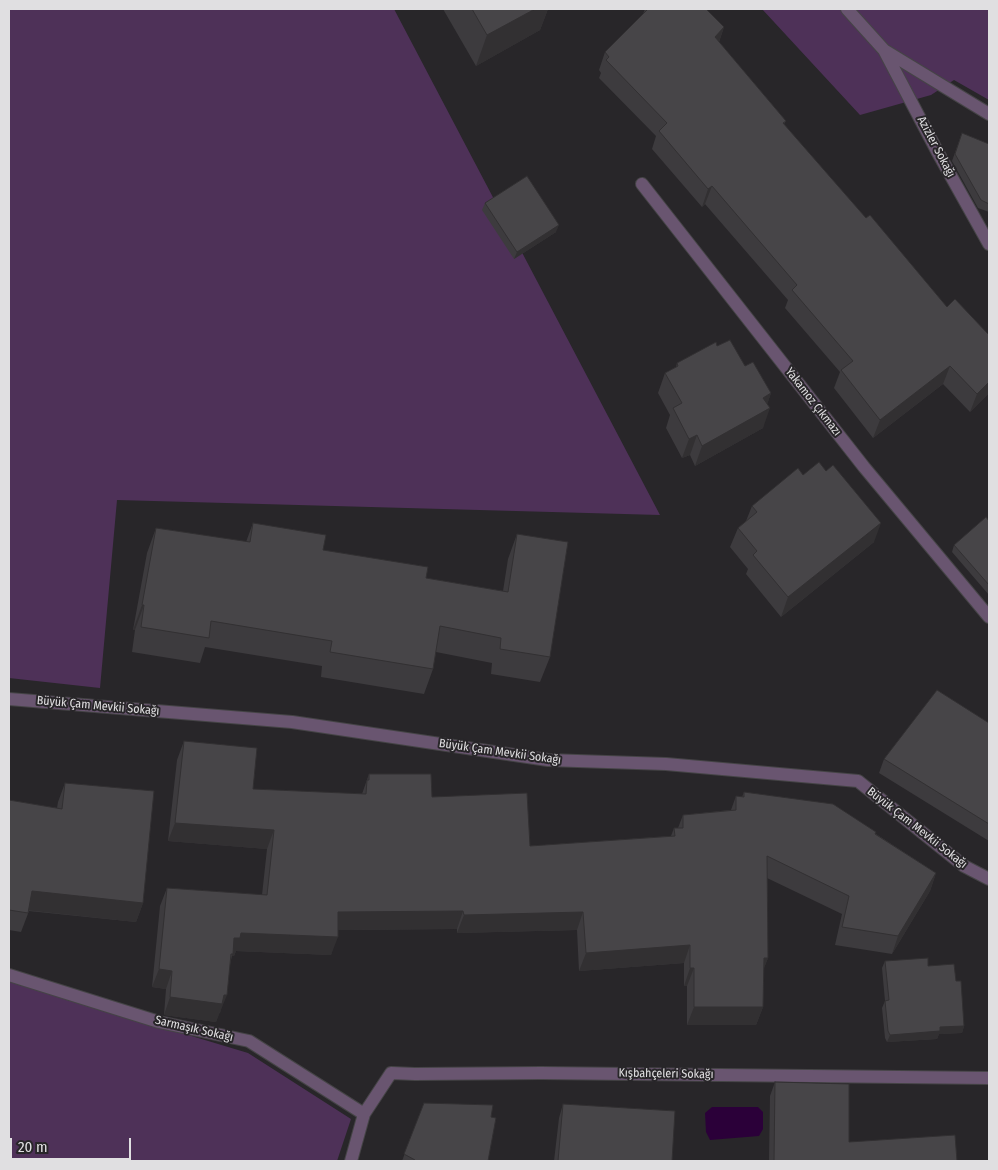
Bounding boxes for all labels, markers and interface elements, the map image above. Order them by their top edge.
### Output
street label: Azizler Sokağı [914,114,958,180]
street label: Yakamoz Çıkmazı [782,365,844,439]
street label: Büyük Çam Mevkii Sokağı [36,693,160,719]
street label: Büyük Çam Mevkii Sokağı [438,736,562,768]
street label: Büyük Çam Mevkii Sokağı [864,784,970,872]
street label: Sarmaşık Sokağı [154,1013,234,1045]
street label: Kışbahçeleri Sokağı [618,1066,714,1082]
scale bar [12,1128,134,1160]
text: 20 m [18,1138,48,1156]

